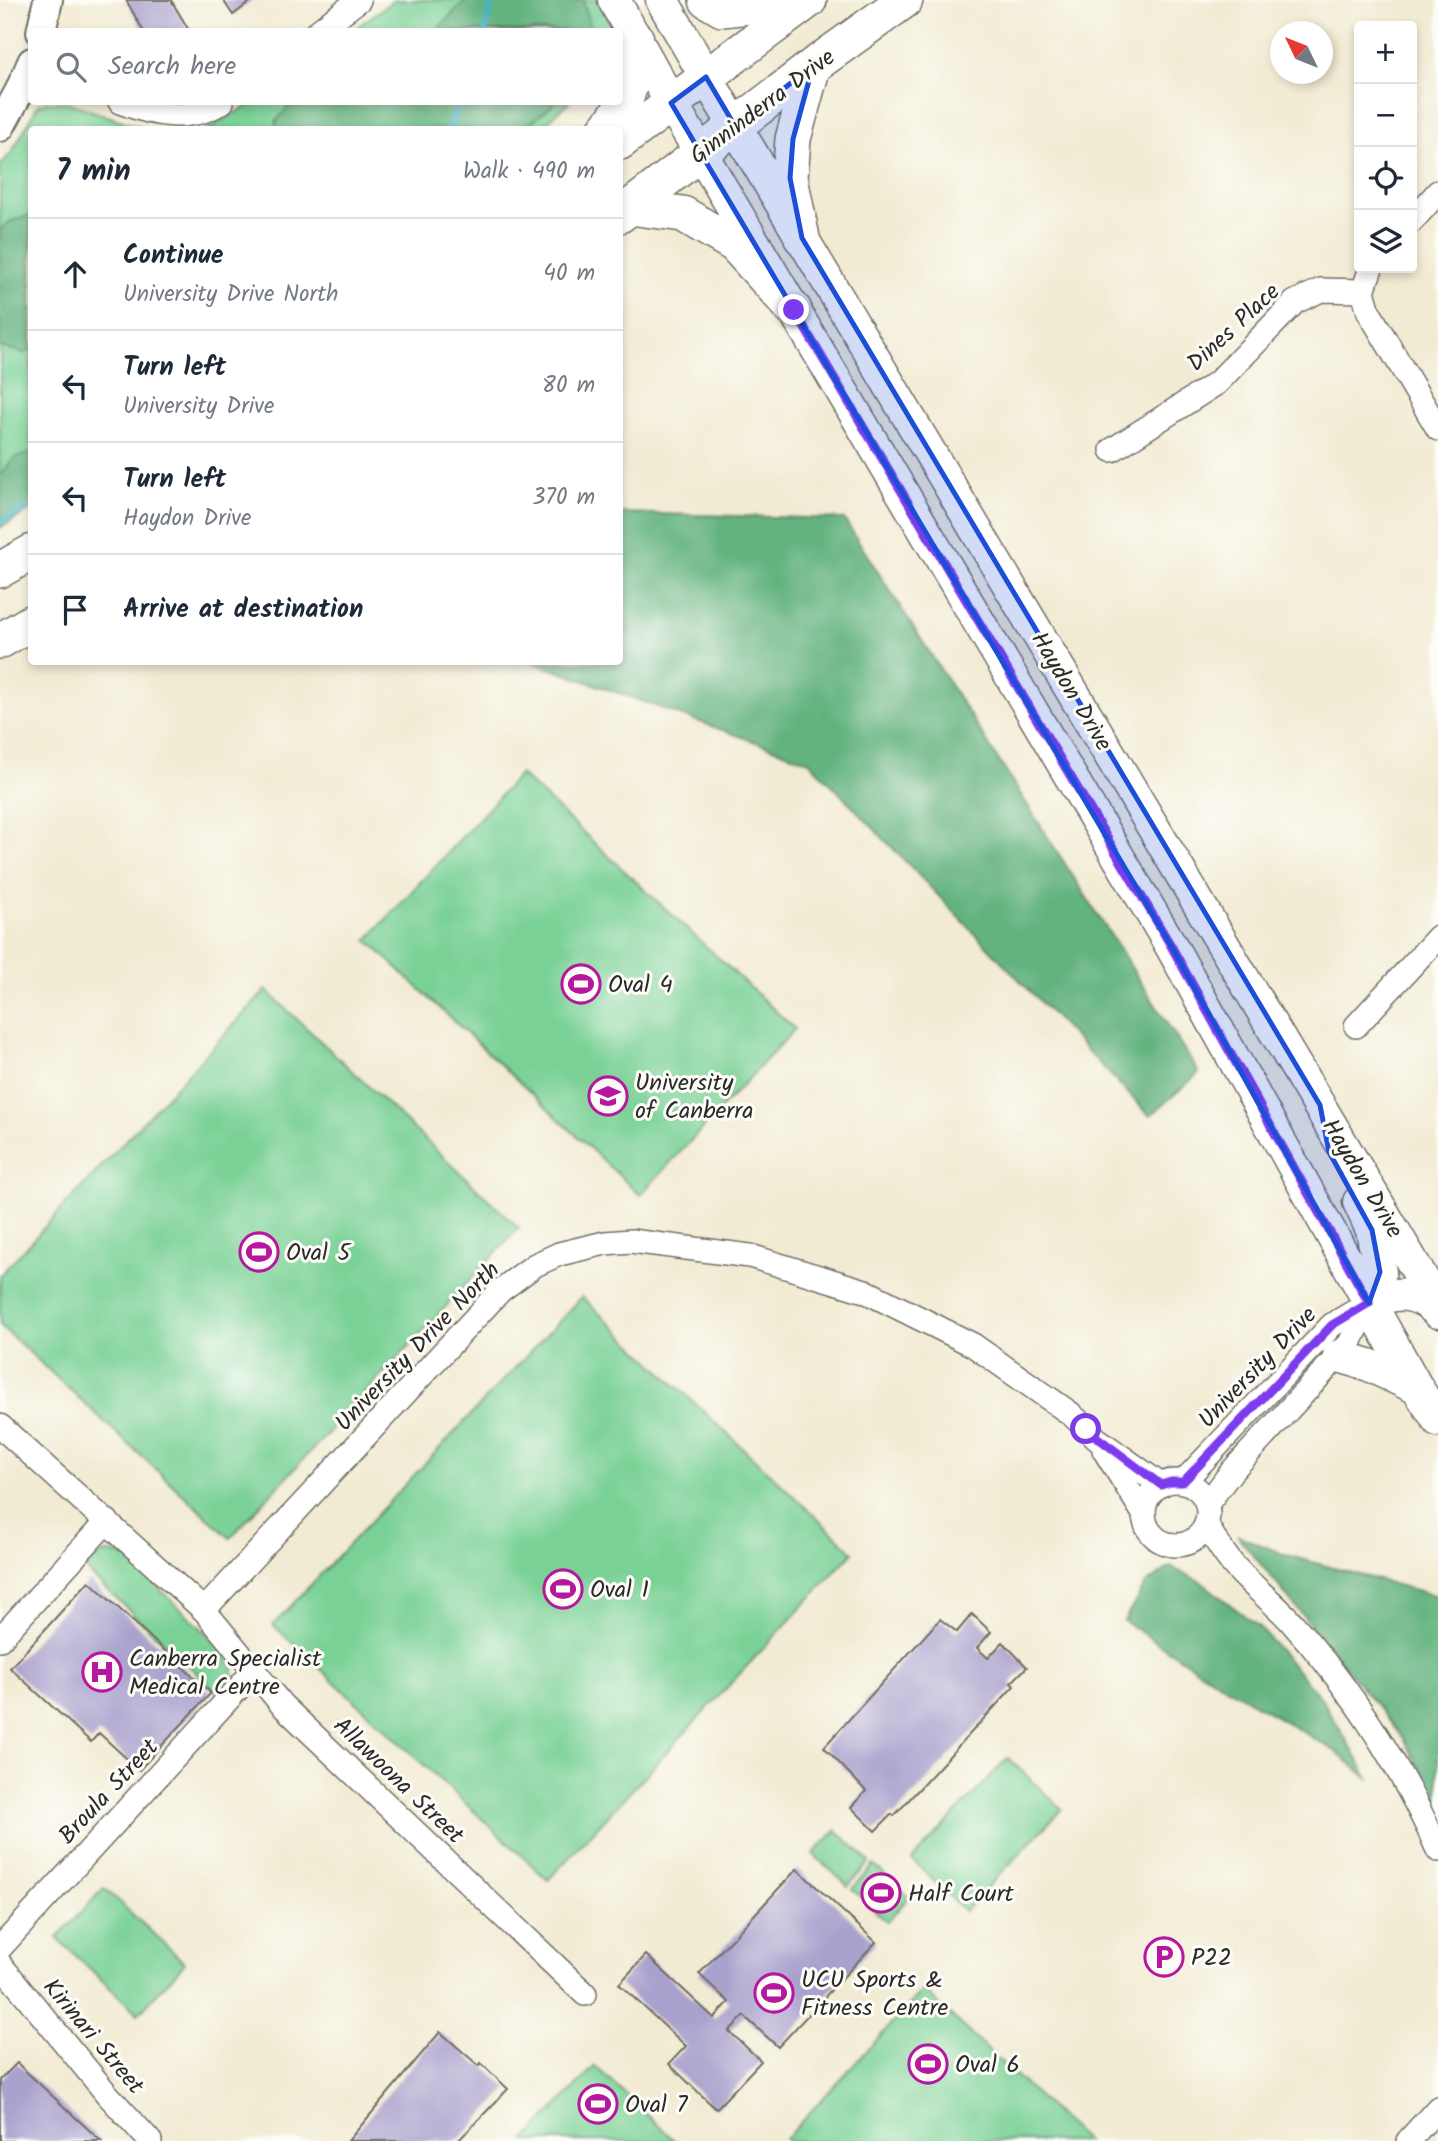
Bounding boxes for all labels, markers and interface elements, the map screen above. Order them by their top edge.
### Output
north arrow [1270,21,1333,84]
map controls [1354,21,1417,273]
button: + [1354,21,1417,84]
search box [28,28,623,105]
street label: Ginninderra Drive [682,39,844,175]
text: Search here [108,46,236,88]
icon: search [52,48,90,86]
button: − [1354,84,1417,147]
button: locate [1354,147,1417,210]
text: 7 min [56,148,131,196]
text: Walk · 490 m [463,154,595,190]
button: layers [1354,210,1417,273]
text: Continue [123,235,224,277]
icon: ahead [56,255,94,293]
text: 40 m [543,256,595,292]
street label: Dines Place [1178,274,1290,382]
text: University Drive North [123,277,338,313]
route end [778,294,809,325]
text: Turn left [123,347,226,389]
icon: left [56,367,94,405]
text: 80 m [542,368,595,404]
text: University Drive [123,389,274,425]
text: Turn left [123,459,226,501]
icon: left [56,479,94,517]
text: 370 m [532,480,595,516]
text: Haydon Drive [123,501,251,537]
text: Arrive at destination [123,589,363,631]
icon: arrive [56,591,94,629]
street label: Haydon Drive [1020,624,1122,759]
sports icon: Oval 4 [560,963,602,1005]
place label: Oval 4 [608,966,673,1005]
place label: University of Canberra [635,1064,754,1131]
school or university icon: University of Canberra [587,1075,629,1117]
street label: Haydon Drive [1311,1111,1413,1246]
sports icon: Oval 5 [238,1231,280,1273]
place label: Oval 5 [286,1234,353,1273]
street label: University Drive North [326,1253,510,1441]
street label: University Drive [1189,1298,1327,1438]
route start [1070,1413,1101,1444]
sports icon: Oval 1 [542,1568,584,1610]
place label: Oval 1 [590,1571,649,1610]
place label: Canberra Specialist Medical Centre [129,1640,322,1707]
hospital icon: Canberra Specialist Medical Centre [81,1651,123,1693]
street label: Allawoona Street [323,1708,473,1855]
street label: Broula Street [49,1729,169,1854]
sports icon: Half Court [860,1872,902,1914]
place label: Half Court [908,1875,1015,1914]
parking icon: P22 [1143,1936,1185,1978]
place label: P22 [1191,1939,1232,1978]
place label: UCU Sports & Fitness Centre [801,1961,948,2028]
street label: Kirinari Street [32,1970,154,2104]
sports icon: UCU Sports & Fitness Centre [753,1972,795,2014]
sports icon: Oval 6 [907,2043,949,2085]
place label: Oval 6 [955,2046,1020,2085]
sports icon: Oval 7 [577,2083,619,2125]
place label: Oval 7 [625,2086,689,2125]

